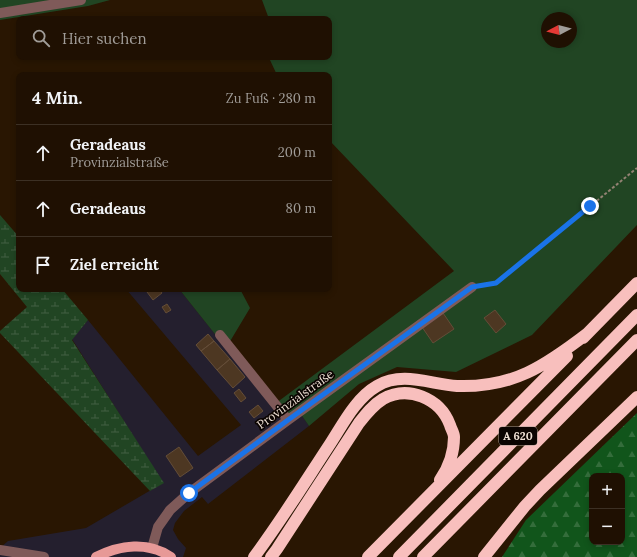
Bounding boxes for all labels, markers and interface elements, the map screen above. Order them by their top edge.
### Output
north arrow [541,12,577,48]
search box [16,16,332,60]
icon: search [30,27,52,49]
text: Hier suchen [62,29,146,48]
text: 4 Min. [32,87,83,109]
text: Zu Fuß · 280 m [226,90,316,107]
text: Geradeaus [70,135,146,154]
icon: ahead [32,142,54,164]
text: 200 m [278,144,316,161]
text: Provinzialstraße [70,154,169,171]
route end [581,197,599,215]
icon: ahead [32,198,54,220]
text: Geradeaus [70,199,146,218]
text: 80 m [286,200,316,217]
icon: arrive [32,254,54,276]
text: Ziel erreicht [70,255,159,274]
street label: Provinzialstraße [254,366,337,432]
road number: A 620 [499,427,537,445]
map controls [589,473,625,545]
button: + [589,473,625,509]
route start [180,484,198,502]
button: − [589,509,625,545]

